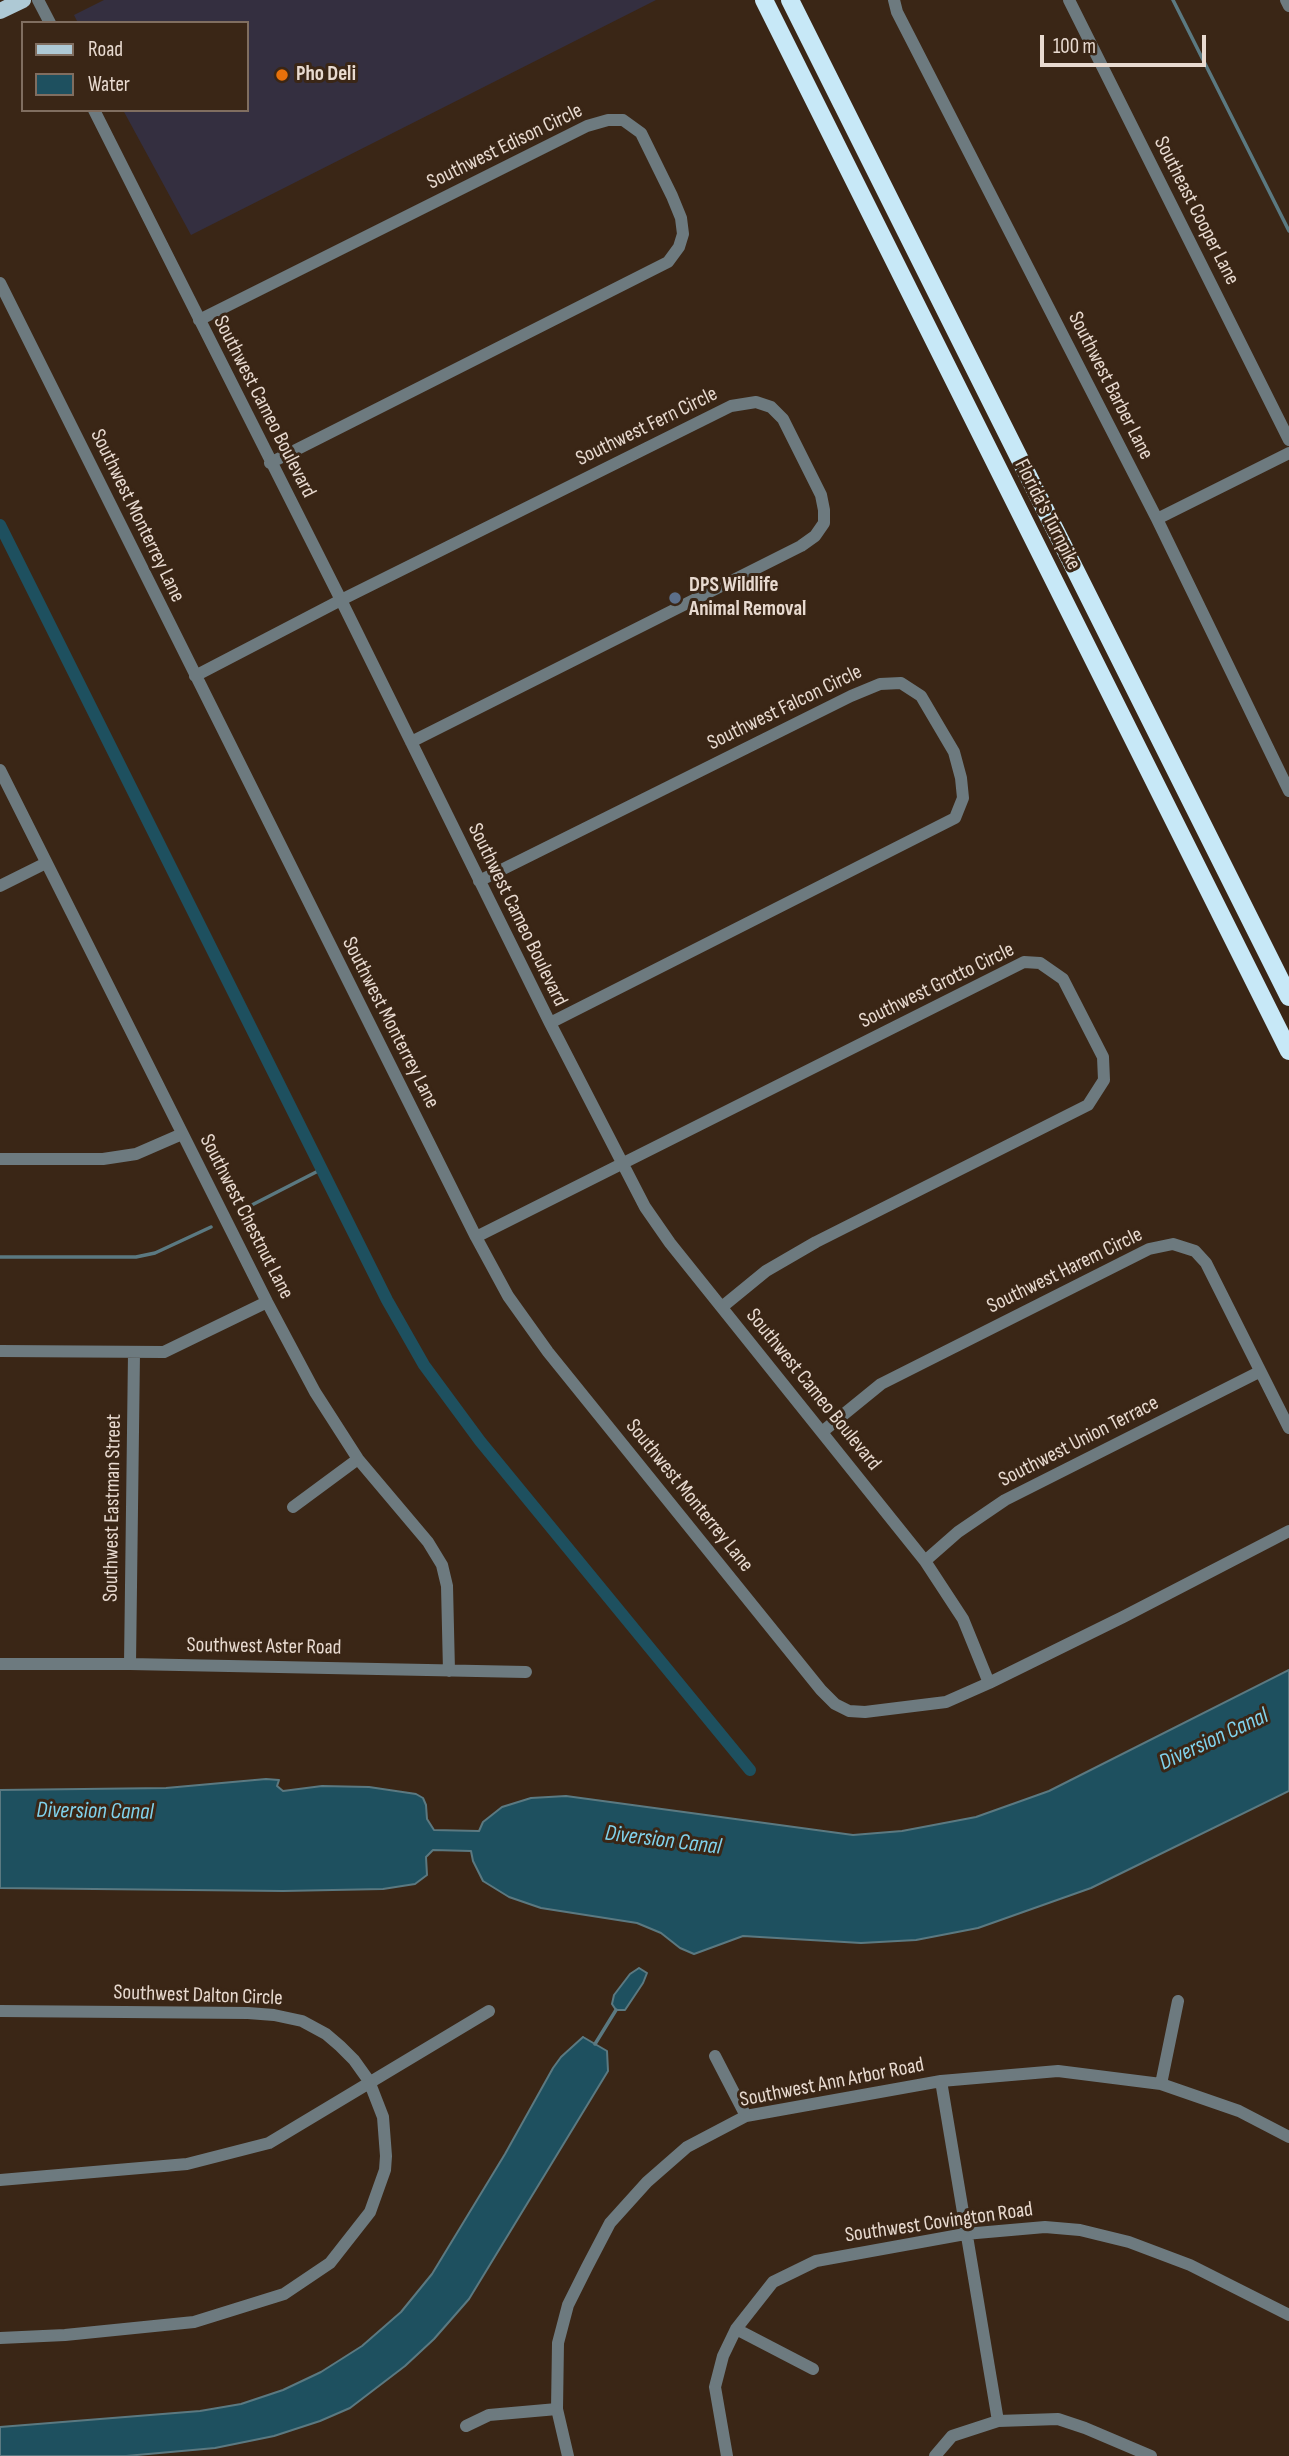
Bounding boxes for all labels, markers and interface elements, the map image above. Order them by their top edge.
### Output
legend [21,21,248,112]
scale bar [1044,21,1210,65]
text: 100 m [1053,34,1096,59]
text: Road [88,37,123,62]
place label: Pho Deli [296,62,356,88]
marker: Pho Deli [274,67,290,83]
text: Water [88,72,130,97]
street label: Southwest Edison Circle [423,99,587,195]
street label: Southeast Cooper Lane [1148,133,1244,289]
street label: Southwest Barber Lane [1062,308,1158,464]
street label: Southwest Cameo Boulevard [207,312,321,502]
street label: Southwest Fern Circle [572,382,722,472]
street label: Southwest Monterrey Lane [84,426,190,606]
street label: Florida's Turnpike [1008,455,1086,575]
place label: DPS Wildlife Animal Removal [689,573,806,623]
marker: DPS Wildlife Animal Removal [667,590,683,606]
street label: Southwest Falcon Circle [704,660,866,756]
street label: Southwest Cameo Boulevard [462,819,572,1011]
street label: Southwest Monterrey Lane [336,933,444,1113]
street label: Southwest Grotto Circle [855,938,1019,1034]
street label: Southwest Chestnut Lane [194,1130,298,1304]
street label: Southwest Harem Circle [983,1223,1147,1319]
street label: Southwest Cameo Boulevard [740,1304,886,1476]
street label: Southwest Union Terrace [995,1391,1163,1493]
street label: Southwest Eastman Street [99,1414,127,1602]
street label: Southwest Monterrey Lane [620,1415,758,1577]
street label: Southwest Aster Road [186,1633,342,1661]
water label: Diversion Canal [1155,1703,1273,1777]
water label: Diversion Canal [36,1797,154,1827]
water label: Diversion Canal [603,1820,723,1862]
street label: Southwest Dalton Circle [113,1980,283,2012]
street label: Southwest Ann Arbor Road [738,2053,926,2113]
street label: Southwest Covington Road [843,2197,1035,2249]

